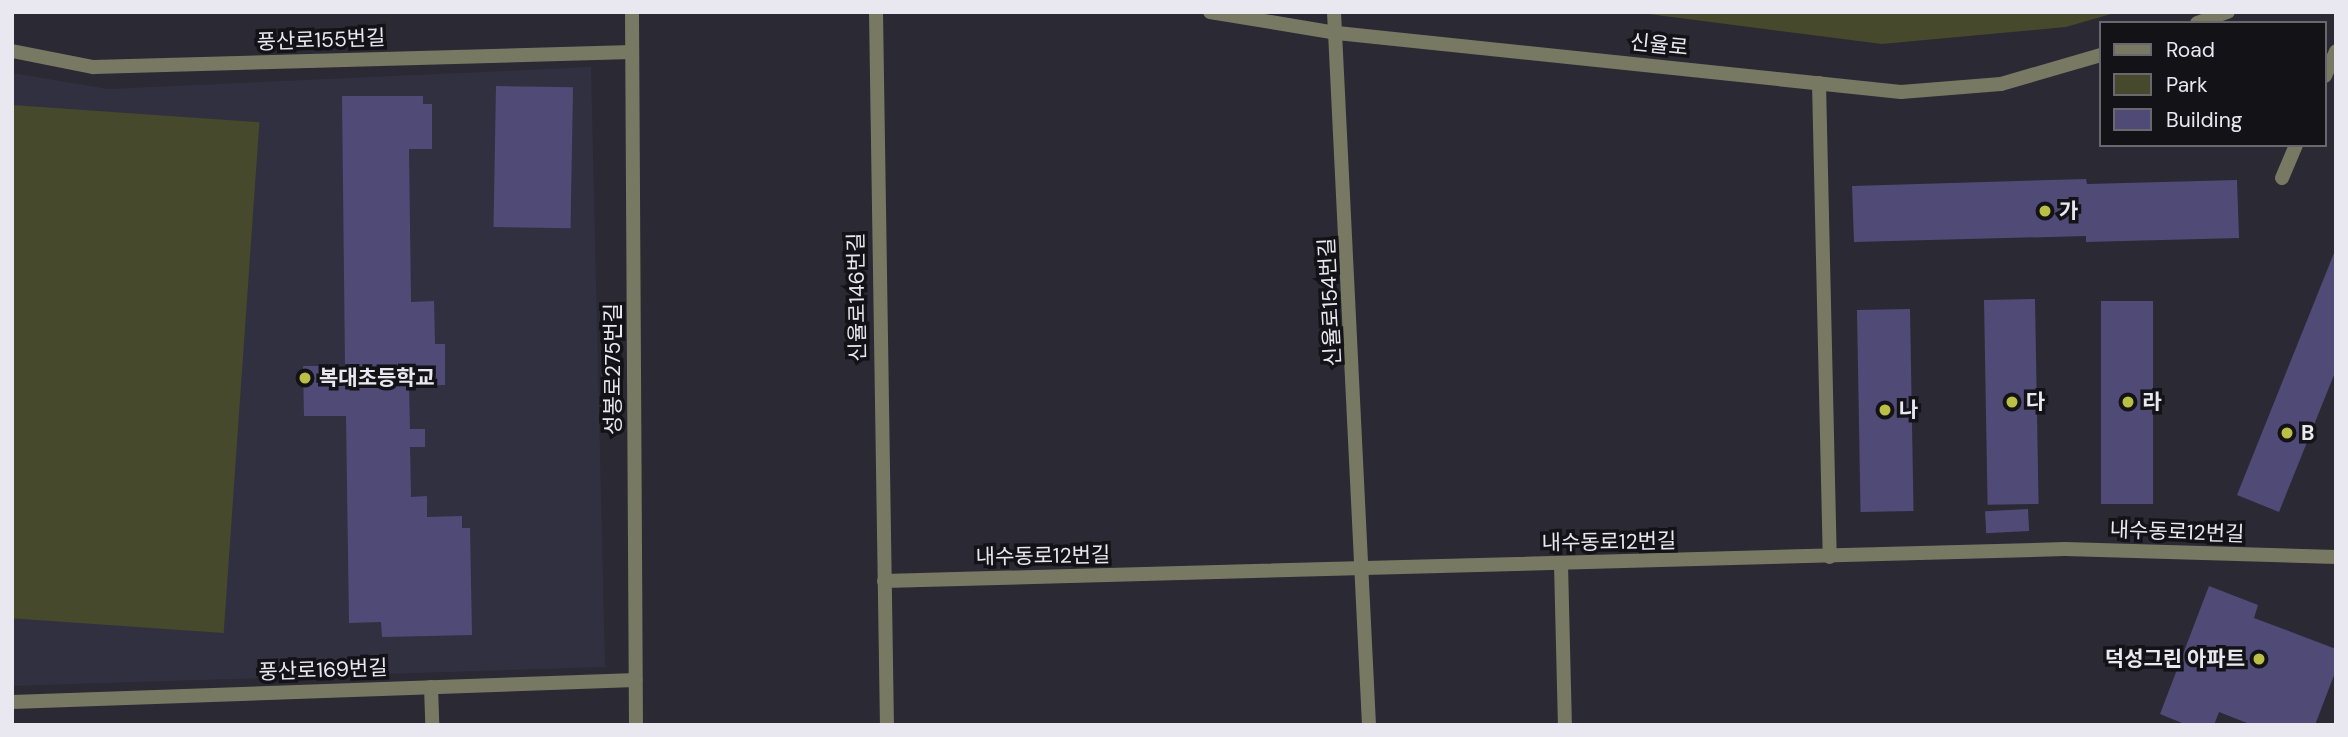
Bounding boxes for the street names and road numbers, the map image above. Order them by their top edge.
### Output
street label: 풍산로155번길 [256,25,386,55]
street label: 신율로 [1629,29,1689,61]
street label: 신율로146번길 [843,232,871,362]
street label: 신율로154번길 [1314,237,1346,367]
street label: 성봉로275번길 [600,303,626,435]
street label: 내수동로12번길 [2109,517,2245,547]
street label: 내수동로12번길 [1542,528,1676,556]
street label: 내수동로12번길 [976,542,1110,570]
street label: 풍산로169번길 [258,655,388,685]

